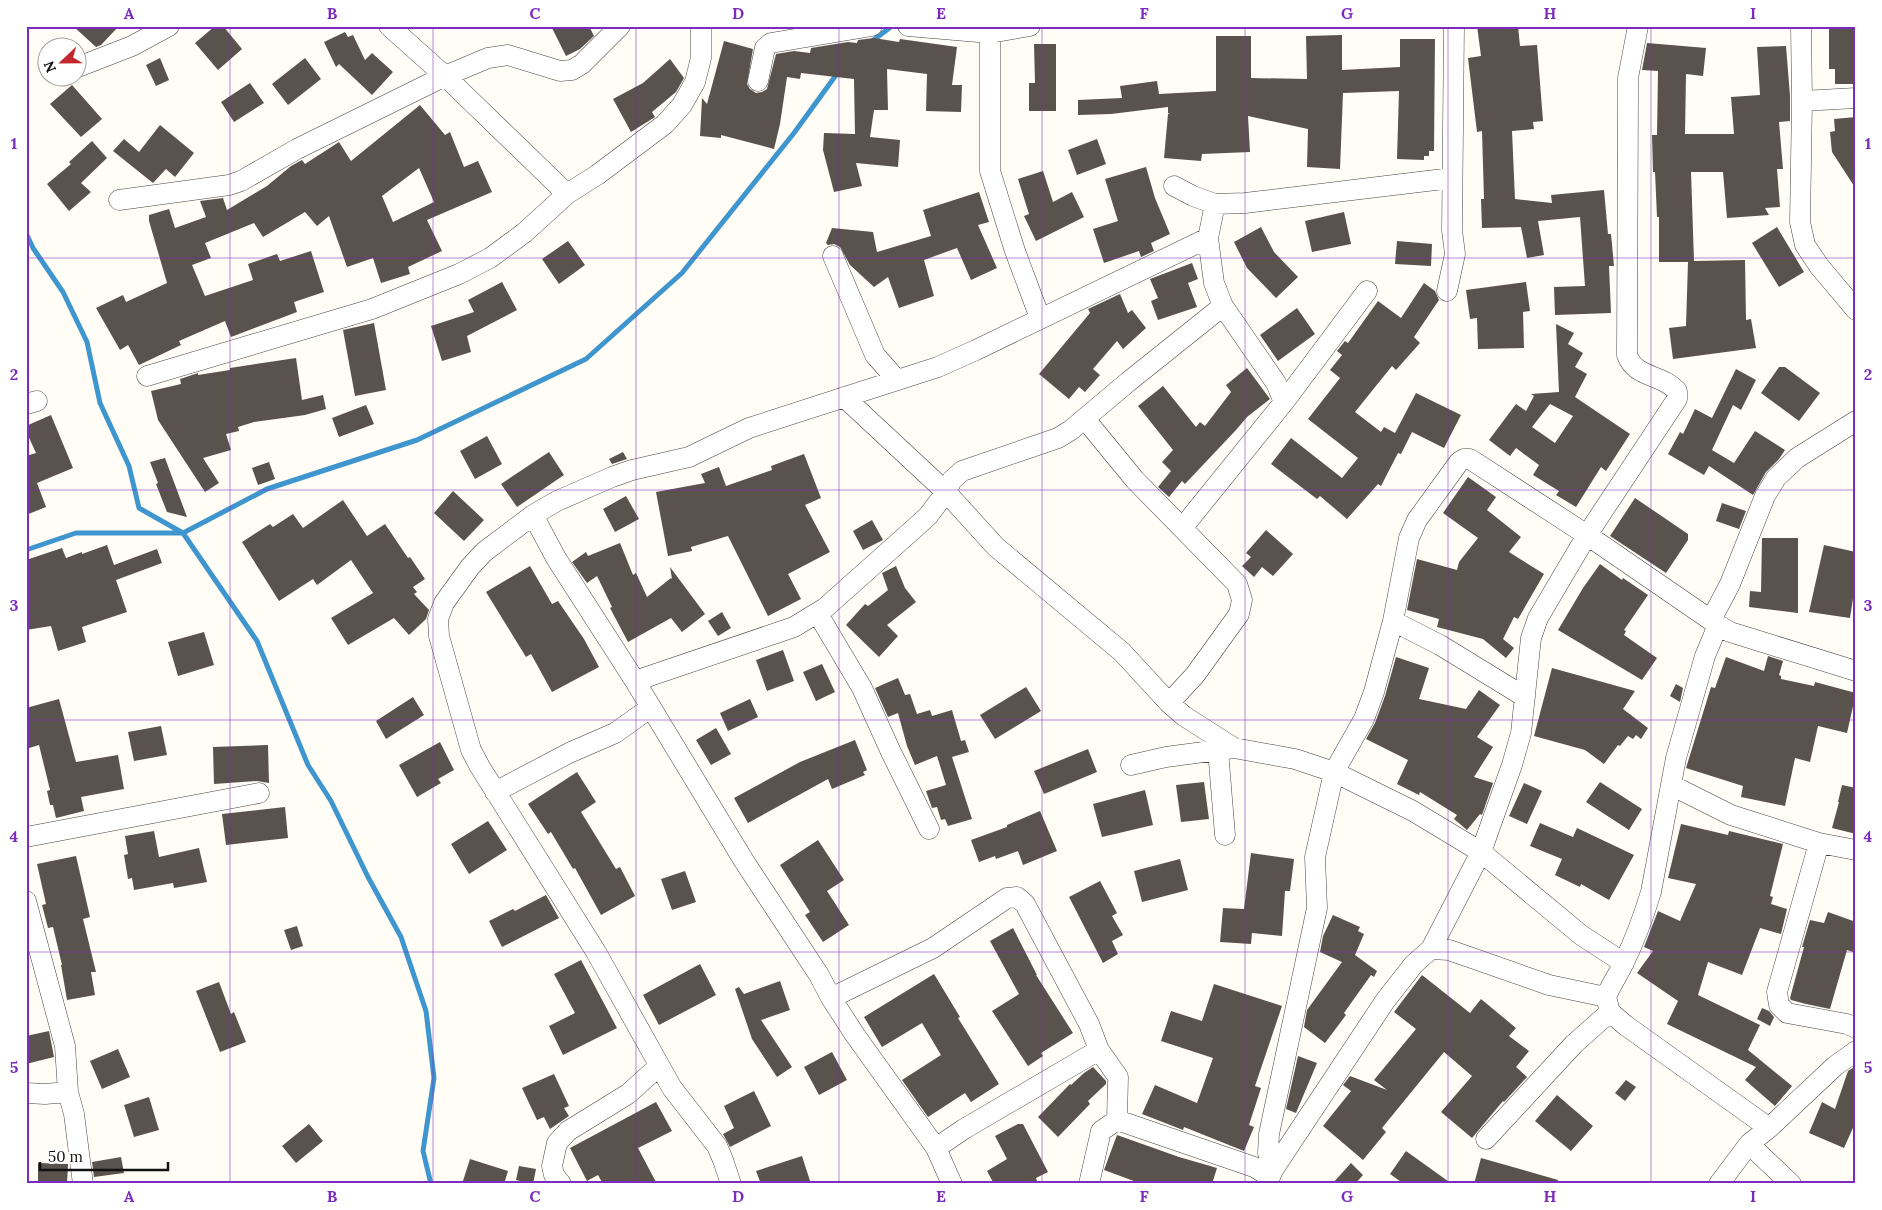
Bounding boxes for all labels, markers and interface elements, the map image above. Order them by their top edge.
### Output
text: A [124,3,135,23]
text: B [327,3,338,23]
text: C [529,3,541,23]
text: D [732,3,744,23]
text: E [936,3,946,23]
text: F [1139,3,1149,23]
text: G [1341,3,1353,23]
text: H [1544,3,1557,23]
text: I [1750,3,1756,23]
north arrow [38,38,88,88]
text: N [40,58,60,75]
text: 1 [11,133,17,153]
text: 1 [1865,133,1871,153]
text: 2 [10,364,18,384]
text: 2 [1864,364,1872,384]
text: 3 [10,595,19,615]
text: 3 [1864,595,1873,615]
text: 4 [10,826,19,846]
text: 4 [1864,826,1873,846]
text: 5 [10,1057,19,1077]
text: 5 [1864,1057,1873,1077]
scale bar [40,1140,168,1172]
text: 50 m [48,1147,83,1166]
text: A [124,1186,135,1206]
text: B [327,1186,338,1206]
text: C [529,1186,541,1206]
text: D [732,1186,744,1206]
text: E [936,1186,946,1206]
text: F [1139,1186,1149,1206]
text: G [1341,1186,1353,1206]
text: H [1544,1186,1557,1206]
text: I [1750,1186,1756,1206]

